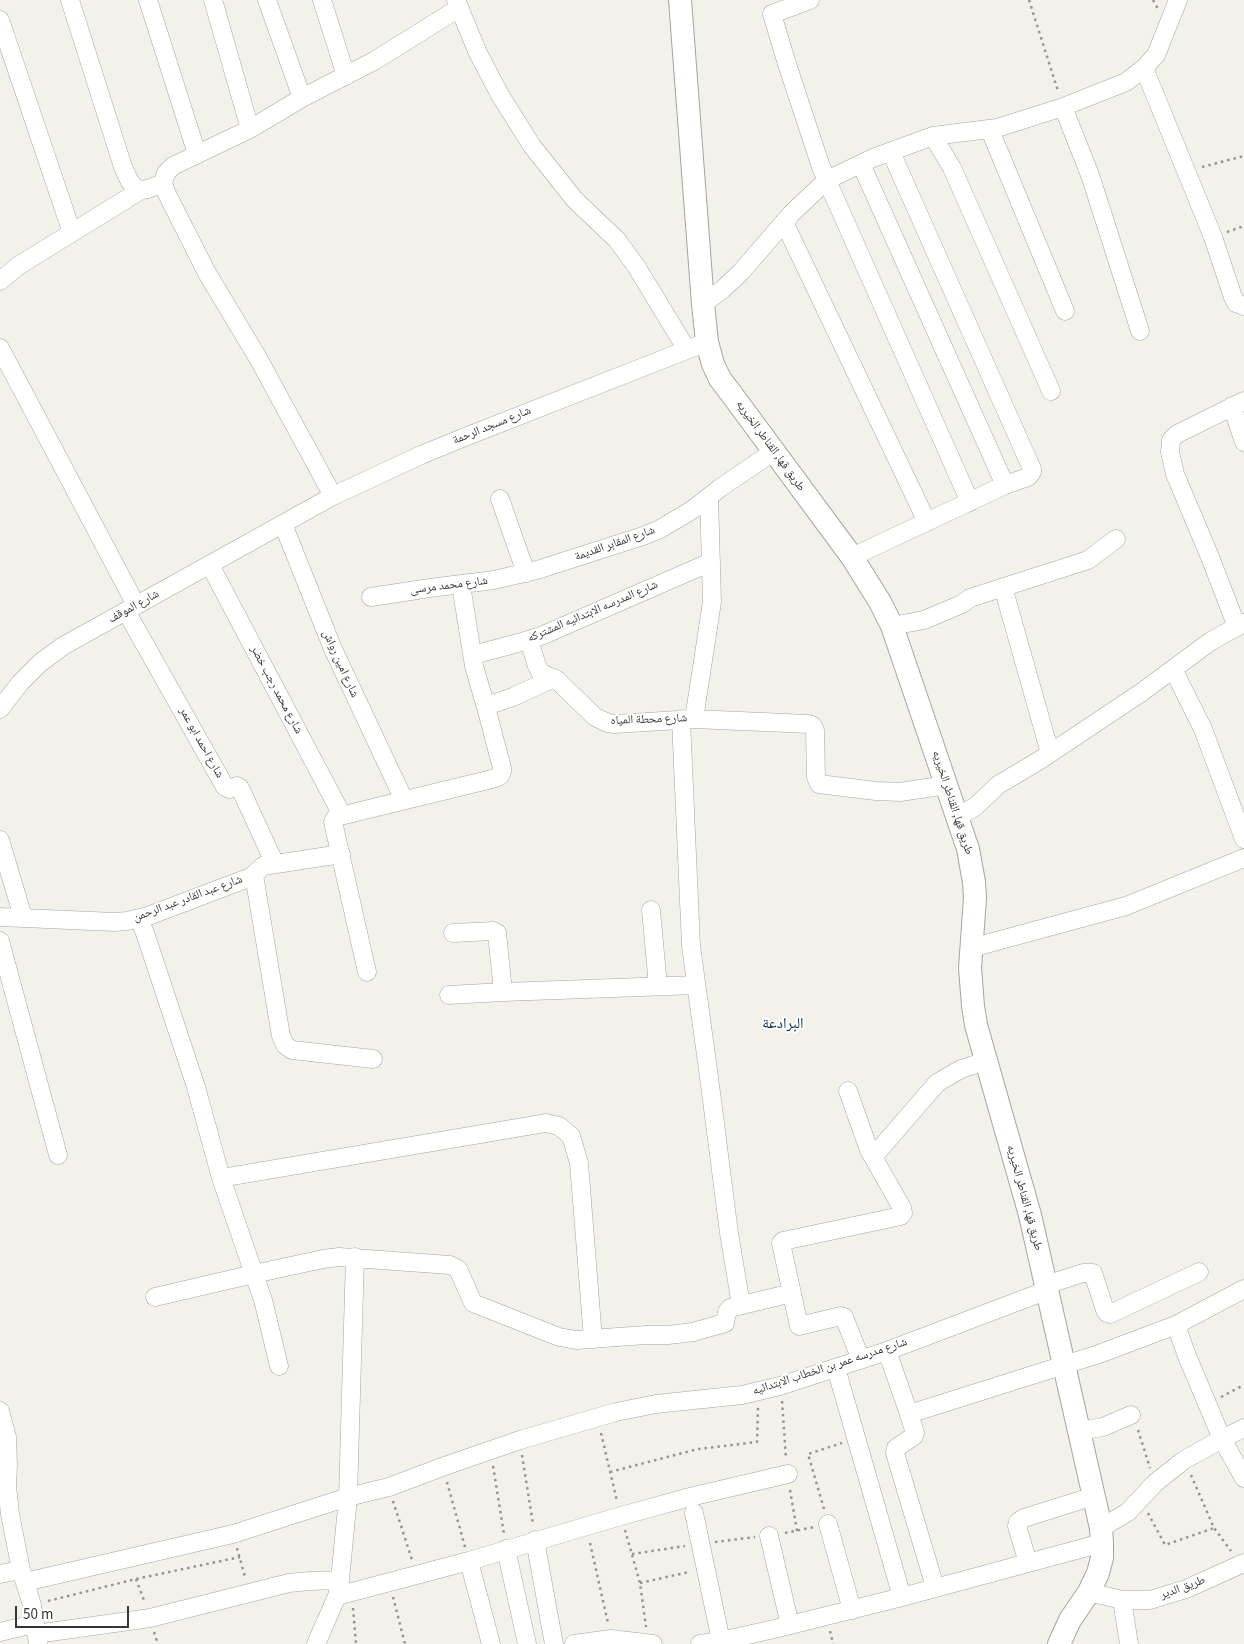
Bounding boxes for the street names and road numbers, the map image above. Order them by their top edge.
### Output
street label: طريق قها, القناطر الخيريه [732,398,808,494]
street label: شارع مسجد الرحمة [451,404,533,448]
street label: شارع المقابر القديمة [573,524,657,564]
street label: شارع محمد مرسى [409,574,489,598]
street label: شارع المدرسه الابتدائيه المشتركه [526,578,660,646]
street label: شارع الموقف [106,587,162,627]
street label: شارع امين رواش [319,628,361,700]
street label: شارع محمد رجب خضر [247,643,305,737]
street label: شارع احمد ابو عمر [176,705,226,781]
street label: شارع محطة المياه [610,711,688,729]
street label: طريق قها, القناطر الخيريه [928,749,976,857]
street label: شارع عبد القادر عبد الرحمن [131,872,245,926]
street label: طريق قها, القناطر الخيريه [1003,1144,1045,1252]
street label: شارع مدرسه عمر بن الخطاب الابتدائيه [751,1335,909,1399]
street label: طريق الدير [1158,1573,1208,1603]

